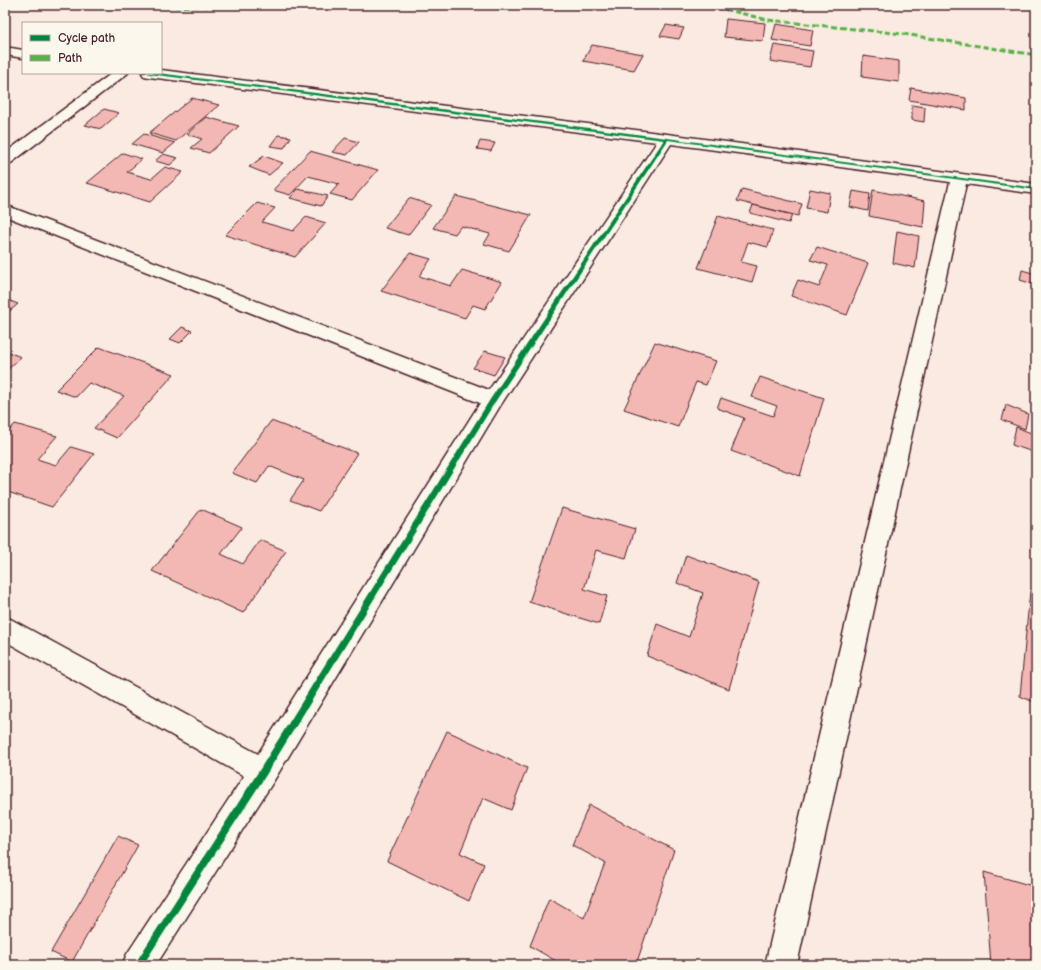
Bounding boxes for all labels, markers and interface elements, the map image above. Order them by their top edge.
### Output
legend [22,22,162,74]
text: Cycle path [58,31,115,46]
text: Path [58,51,83,66]

